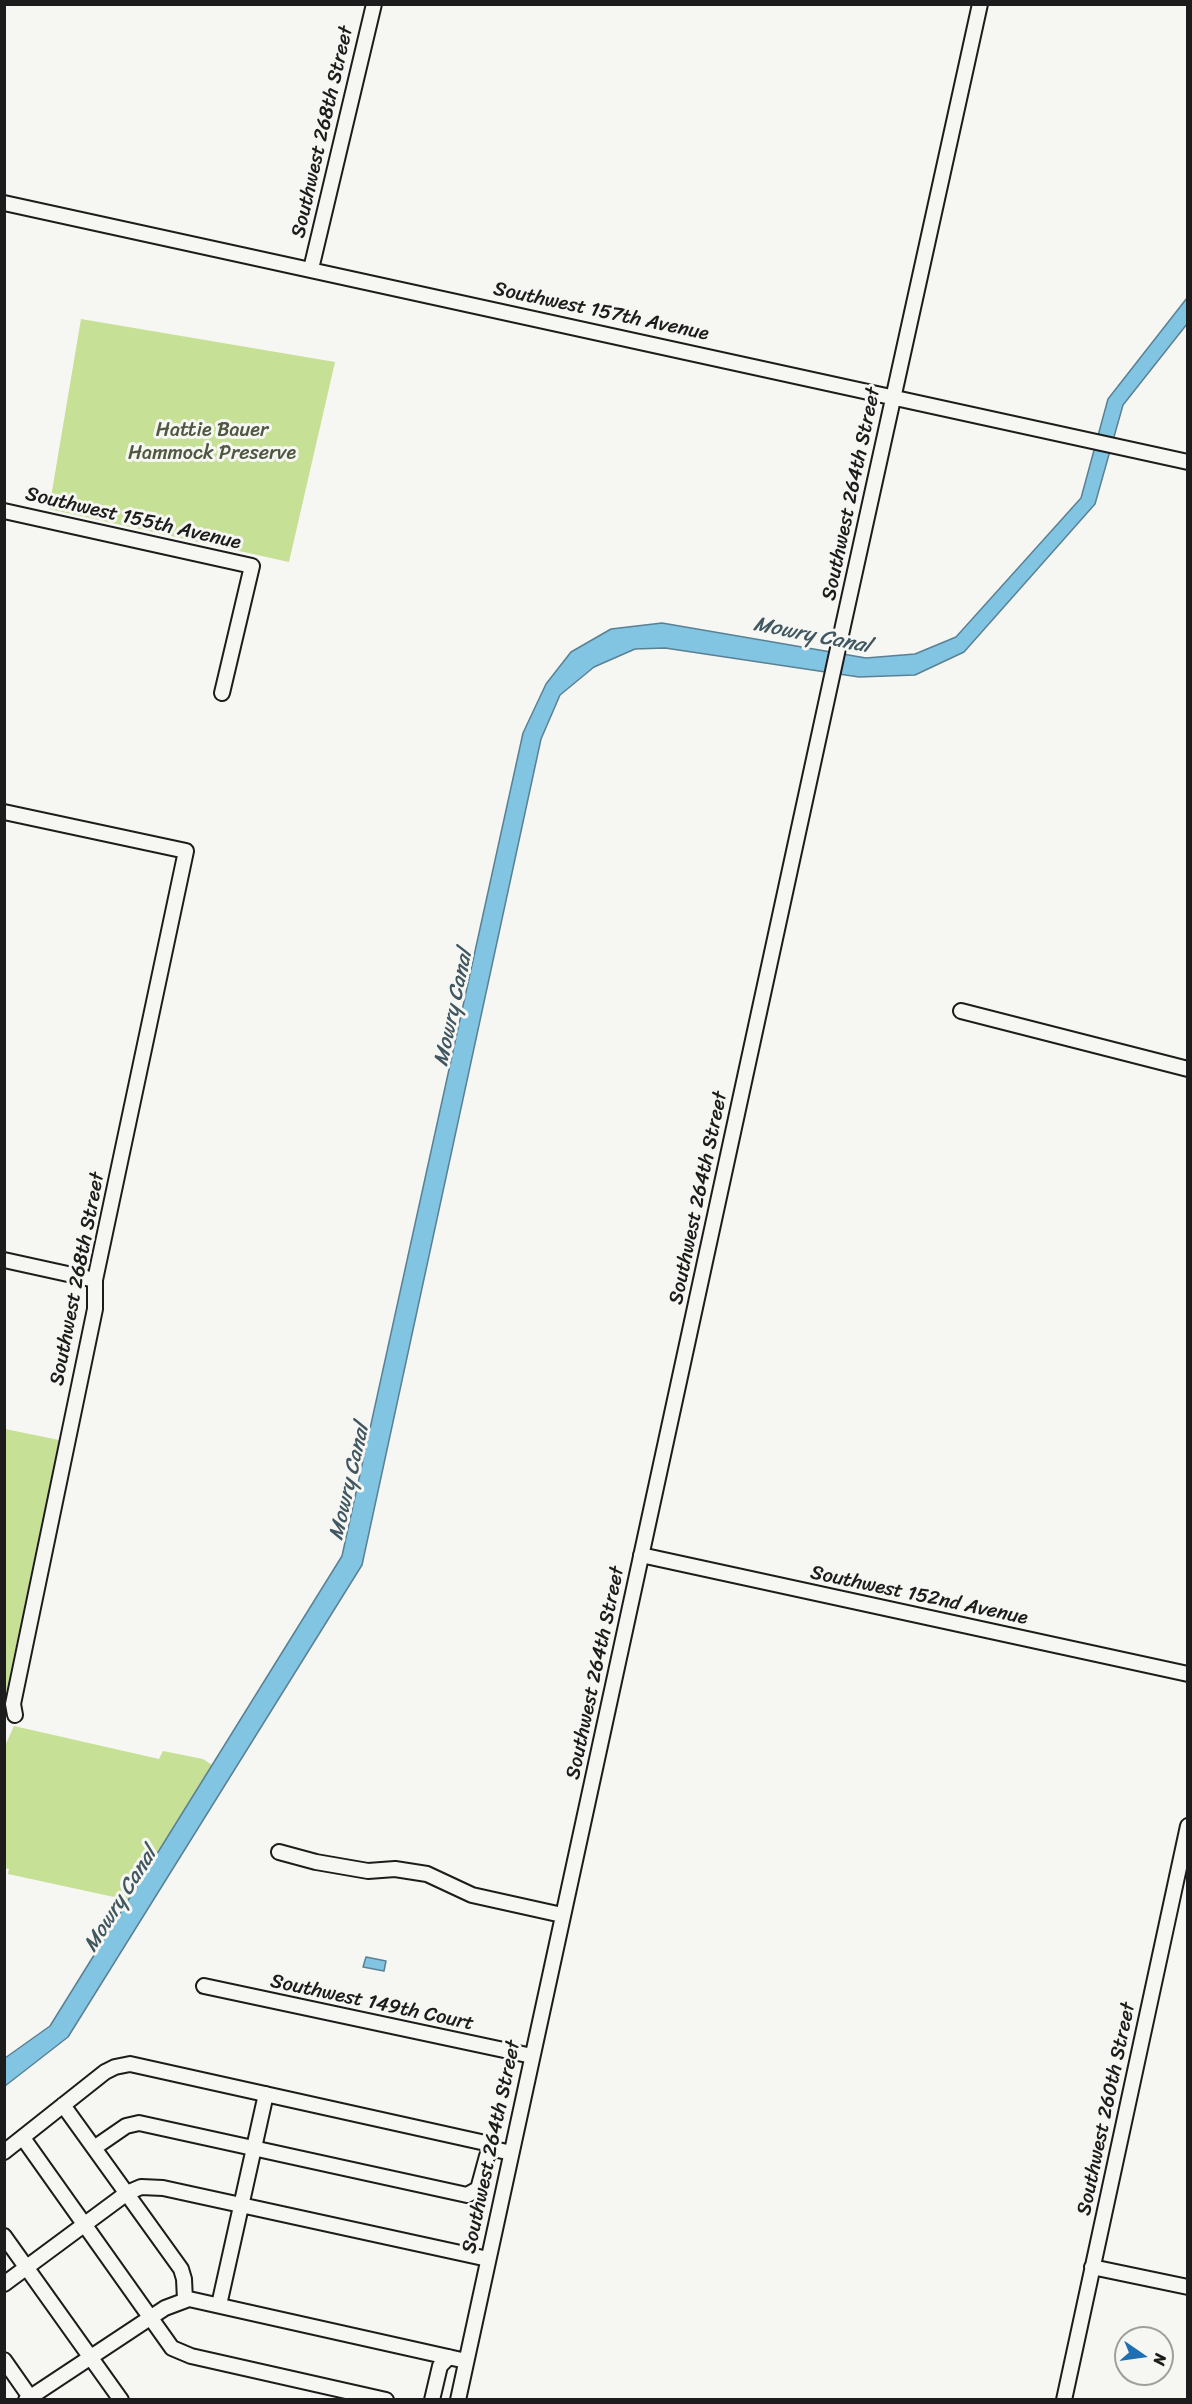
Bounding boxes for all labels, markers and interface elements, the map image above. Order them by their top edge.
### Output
street label: Southwest 268th Street [287,24,359,240]
street label: Southwest 157th Avenue [491,277,711,347]
street label: Southwest 264th Street [818,385,886,603]
park label: Hattie Bauer Hammock Preserve [128,419,296,466]
street label: Southwest 155th Avenue [23,483,243,555]
water label: Mowry Canal [751,612,873,660]
water label: Mowry Canal [429,947,479,1069]
street label: Southwest 264th Street [665,1089,733,1307]
street label: Southwest 268th Street [46,1170,110,1388]
water label: Mowry Canal [324,1421,376,1543]
street label: Southwest 152nd Avenue [808,1561,1030,1631]
street label: Southwest 264th Street [562,1564,630,1782]
water label: Mowry Canal [79,1843,163,1957]
street label: Southwest 149th Court [268,1970,476,2036]
street label: Southwest 260th Street [1073,2000,1141,2218]
street label: Southwest 264th Street [458,2038,526,2256]
north arrow [1114,2326,1174,2386]
text: N [1145,2351,1175,2368]

